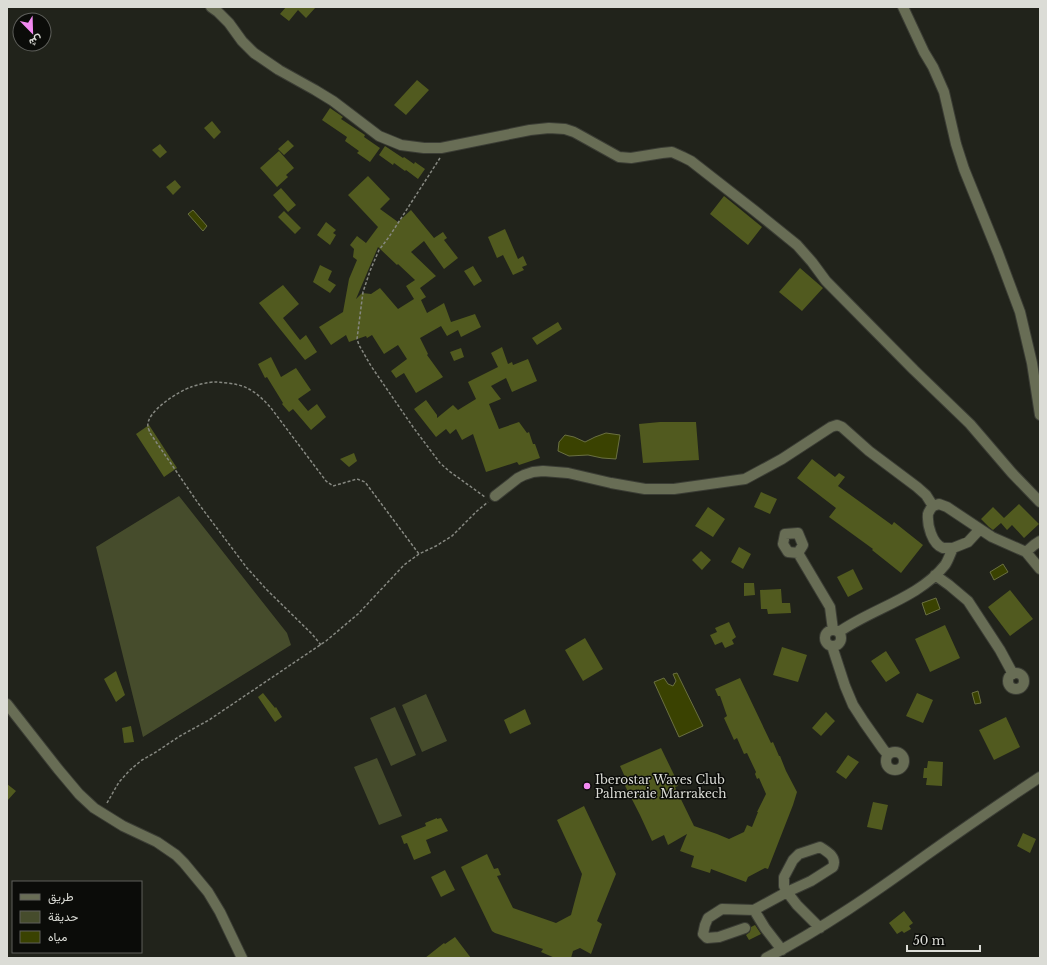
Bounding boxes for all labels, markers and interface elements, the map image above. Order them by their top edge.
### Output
north arrow [12,12,52,52]
text: ش [27,32,45,50]
place label: Iberostar Waves Club Palmeraie Marrakech [595,772,727,801]
marker: Iberostar Waves Club Palmeraie Marrakech [582,781,592,791]
legend [12,881,142,953]
text: طريق [48,889,74,905]
text: حديقة [48,909,78,924]
scale bar [907,927,980,953]
text: مياه [48,929,67,944]
text: 50 m [913,933,945,948]

